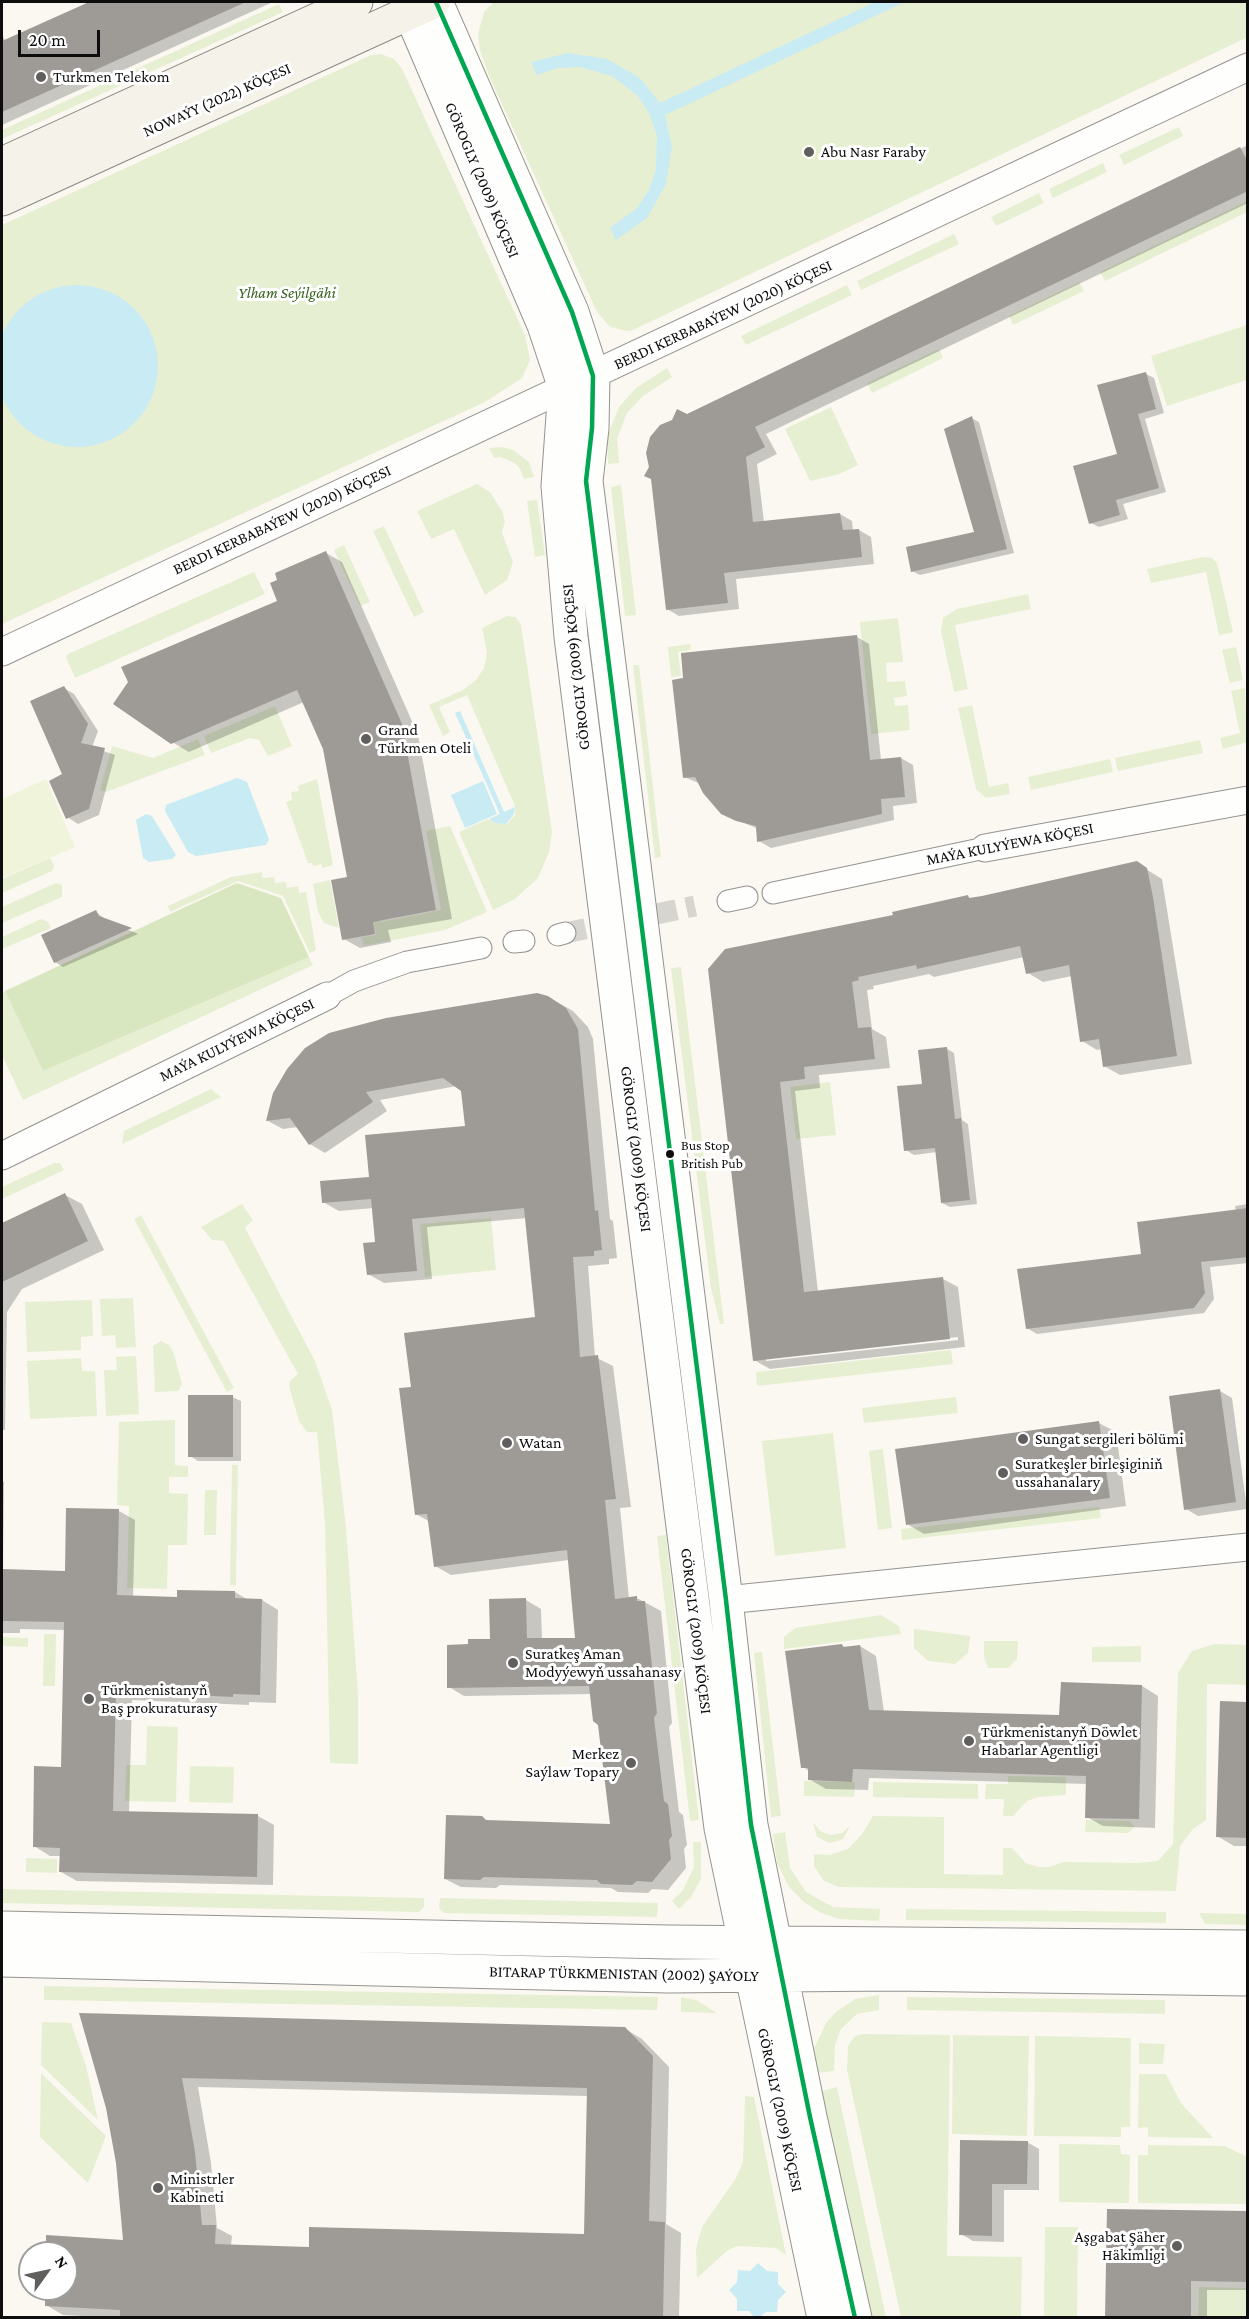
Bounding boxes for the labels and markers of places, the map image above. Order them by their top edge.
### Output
place label: Turkmen Telekom [53,67,169,87]
marker: Turkmen Telekom [34,70,48,84]
place label: Abu Nasr Faraby [821,142,926,162]
marker: Abu Nasr Faraby [802,145,816,159]
place label: Grand Türkmen Oteli [378,720,471,758]
marker: Grand Türkmen Oteli [359,732,373,746]
place label: Bus Stop British Pub [681,1138,743,1170]
marker: Bus Stop British Pub [664,1148,676,1160]
place label: Sungat sergileri bölümi [1035,1429,1184,1449]
marker: Sungat sergileri bölümi [1016,1432,1030,1446]
place label: Watan [519,1433,562,1453]
marker: Watan [500,1436,514,1450]
place label: Suratkeşler birleşiginiň ussahanalary [1015,1454,1163,1492]
marker: Suratkeşler birleşiginiň ussahanalary [996,1466,1010,1480]
place label: Suratkeş Aman Modyýewyň ussahanasy [525,1644,681,1682]
marker: Suratkeş Aman Modyýewyň ussahanasy [506,1656,520,1670]
place label: Türkmenistanyň Baş prokuraturasy [101,1680,217,1718]
marker: Türkmenistanyň Baş prokuraturasy [82,1692,96,1706]
place label: Türkmenistanyň Döwlet Habarlar Agentligi [981,1722,1137,1760]
marker: Türkmenistanyň Döwlet Habarlar Agentligi [962,1734,976,1748]
place label: Merkez Saýlaw Topary [526,1744,619,1782]
marker: Merkez Saýlaw Topary [624,1756,638,1770]
place label: Ministrler Kabineti [170,2169,234,2207]
marker: Ministrler Kabineti [151,2181,165,2195]
place label: Aşgabat Şäher Häkimligi [1074,2227,1165,2265]
marker: Aşgabat Şäher Häkimligi [1170,2239,1184,2253]

